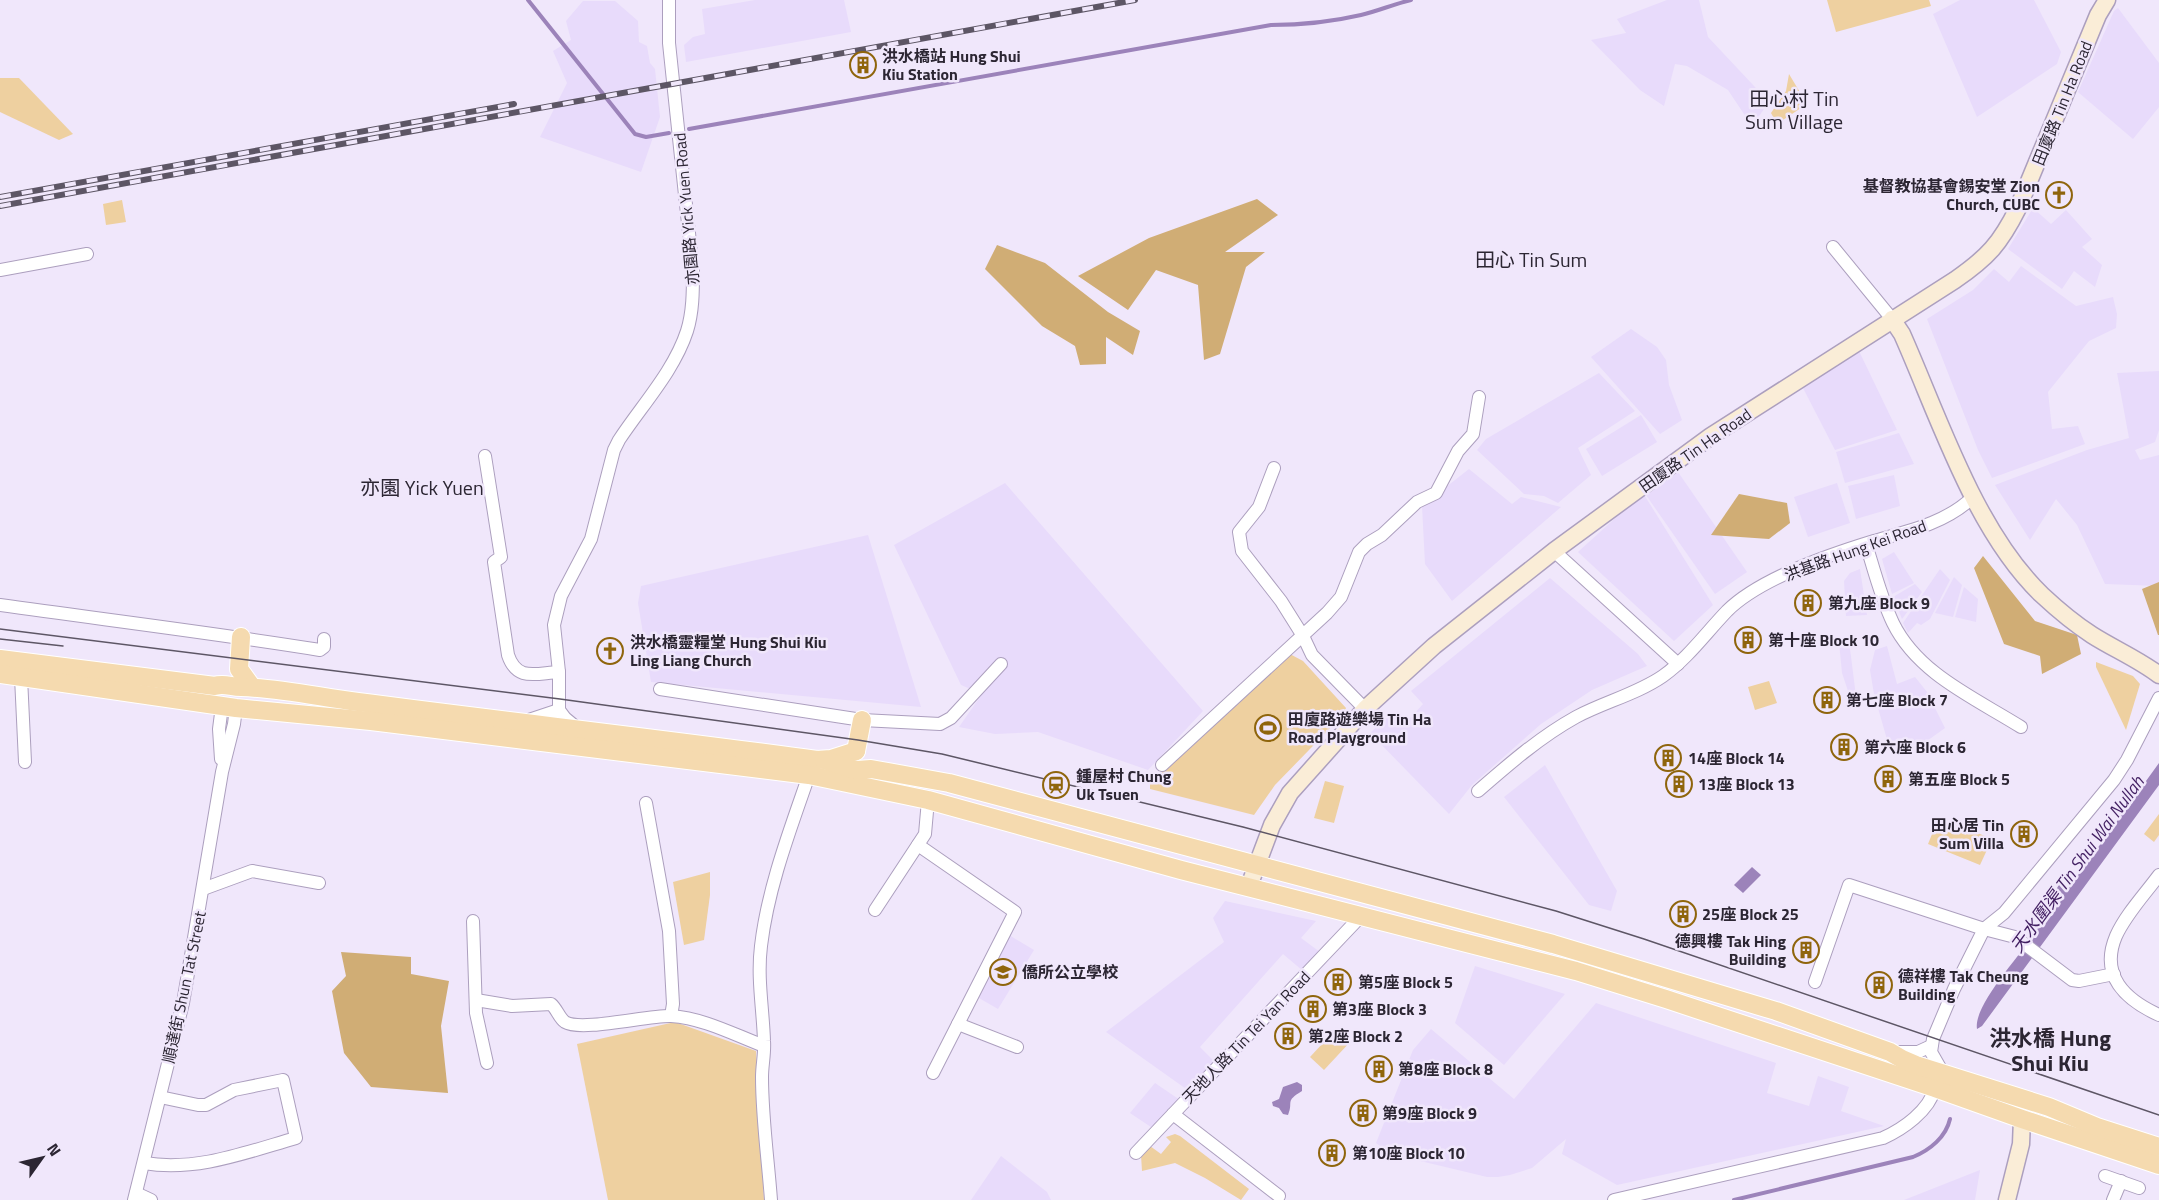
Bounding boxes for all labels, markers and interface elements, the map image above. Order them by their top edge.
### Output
street label: 田廈路 Tin Ha Road [2026,37,2098,169]
place label: 洪水橋站 Hung Shui Kiu Station [882,44,1021,86]
building icon: 洪水橋站 Hung Shui Kiu Station [848,50,878,80]
district label: 田心村 Tin Sum Village [1745,83,1843,137]
street label: 亦園路 Yick Yuen Road [667,132,705,286]
place label: 基督教協基會錫安堂 Zion Church, CUBC [1862,174,2040,216]
church icon: 基督教協基會錫安堂 Zion Church, CUBC [2044,180,2074,210]
district label: 田心 Tin Sum [1475,244,1587,275]
street label: 田廈路 Tin Ha Road [1634,402,1756,498]
district label: 亦園 Yick Yuen [360,472,484,503]
street label: 洪基路 Hung Kei Road [1781,513,1929,587]
building icon: 第九座 Block 9 [1793,588,1823,618]
place label: 第九座 Block 9 [1828,591,1930,615]
building icon: 第十座 Block 10 [1733,625,1763,655]
place label: 第十座 Block 10 [1768,628,1879,652]
place label: 洪水橋靈糧堂 Hung Shui Kiu Ling Liang Church [630,630,827,672]
church icon: 洪水橋靈糧堂 Hung Shui Kiu Ling Liang Church [595,636,625,666]
building icon: 第七座 Block 7 [1812,685,1842,715]
place label: 第七座 Block 7 [1846,688,1948,712]
place label: 田廈路遊樂場 Tin Ha Road Playground [1288,707,1431,749]
sports icon: 田廈路遊樂場 Tin Ha Road Playground [1253,713,1283,743]
building icon: 第六座 Block 6 [1829,732,1859,762]
place label: 第六座 Block 6 [1864,735,1966,759]
building icon: 14座 Block 14 [1653,743,1683,773]
place label: 14座 Block 14 [1688,746,1785,770]
place label: 鍾屋村 Chung Uk Tsuen [1076,764,1172,806]
building icon: 第五座 Block 5 [1873,764,1903,794]
place label: 第五座 Block 5 [1908,767,2010,791]
building icon: 13座 Block 13 [1664,769,1694,799]
water label: 天水圍渠 Tin Shui Wai Nullah [2004,769,2151,958]
station icon: 鍾屋村 Chung Uk Tsuen [1041,770,1071,800]
place label: 13座 Block 13 [1698,772,1795,796]
place label: 田心居 Tin Sum Villa [1931,813,2004,855]
building icon: 田心居 Tin Sum Villa [2009,819,2039,849]
building icon: 25座 Block 25 [1668,899,1698,929]
place label: 25座 Block 25 [1702,902,1799,926]
street label: 順達街 Shun Tat Street [156,908,212,1065]
place label: 德興樓 Tak Hing Building [1675,929,1786,971]
building icon: 德興樓 Tak Hing Building [1791,935,1821,965]
school or university icon: 僑所公立學校 [988,957,1018,987]
place label: 僑所公立學校 [1022,960,1119,984]
place label: 德祥樓 Tak Cheung Building [1898,964,2029,1006]
street label: 天地人路 Tin Tei Yan Road [1176,965,1316,1109]
building icon: 第5座 Block 5 [1323,967,1353,997]
place label: 第5座 Block 5 [1358,970,1453,994]
building icon: 德祥樓 Tak Cheung Building [1864,970,1894,1000]
building icon: 第3座 Block 3 [1298,994,1328,1024]
place label: 第3座 Block 3 [1332,997,1427,1021]
building icon: 第2座 Block 2 [1273,1021,1303,1051]
district label: 洪水橋 Hung Shui Kiu [1989,1021,2111,1080]
place label: 第2座 Block 2 [1308,1024,1403,1048]
building icon: 第8座 Block 8 [1364,1054,1394,1084]
place label: 第8座 Block 8 [1398,1057,1493,1081]
building icon: 第9座 Block 9 [1348,1098,1378,1128]
place label: 第9座 Block 9 [1382,1101,1477,1125]
north arrow [12,1128,72,1188]
text: N [41,1138,67,1161]
building icon: 第10座 Block 10 [1317,1138,1347,1168]
place label: 第10座 Block 10 [1352,1141,1465,1165]

